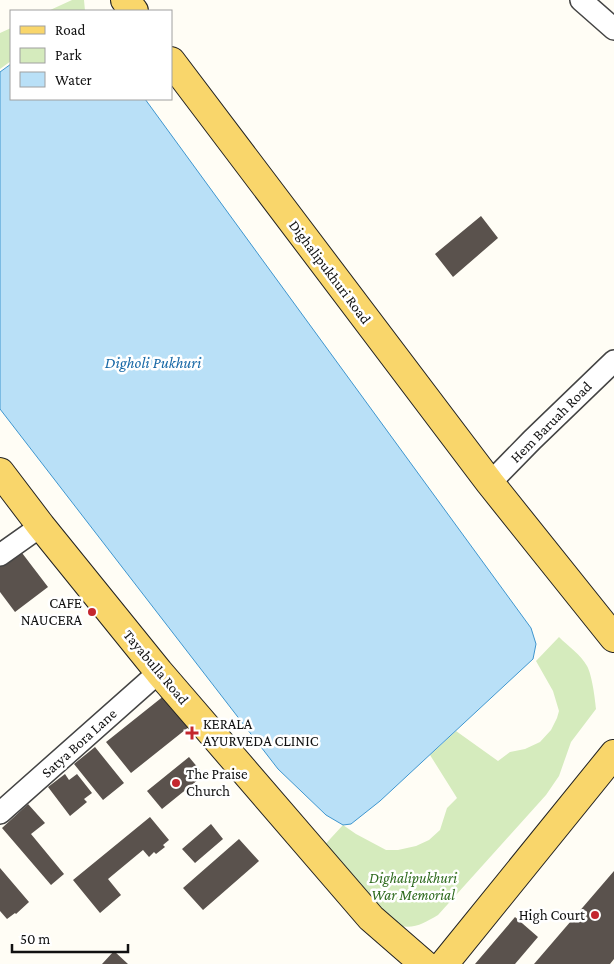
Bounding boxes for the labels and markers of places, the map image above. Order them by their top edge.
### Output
place label: CAFE NAUCERA [21,595,82,628]
marker: CAFE NAUCERA [86,606,98,618]
place label: KERALA AYURVEDA CLINIC [203,716,319,749]
marker: KERALA AYURVEDA CLINIC [185,726,199,740]
place label: The Praise Church [186,766,248,799]
marker: The Praise Church [170,777,182,789]
place label: High Court [519,907,586,924]
marker: High Court [589,909,601,921]

